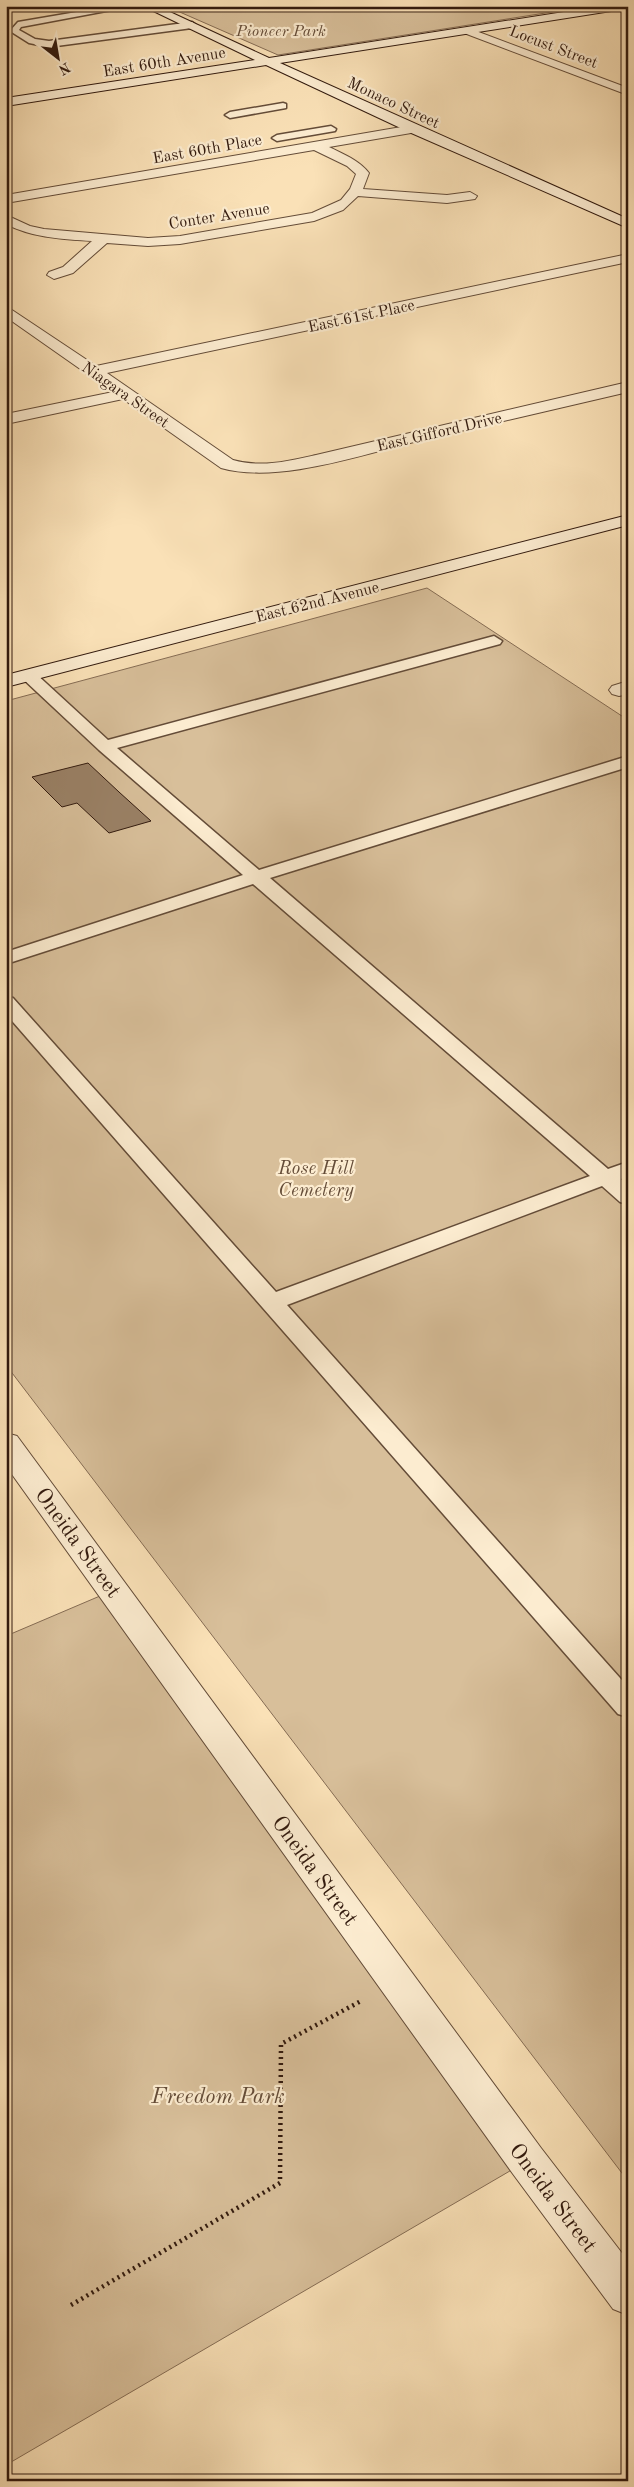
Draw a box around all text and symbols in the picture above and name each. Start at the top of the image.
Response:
park label: Pioneer Park [235,24,326,40]
street label: Locust Street [507,24,600,72]
north arrow [32,32,82,82]
street label: East 60th Avenue [102,45,227,81]
text: N [56,60,72,77]
street label: Monaco Street [345,75,442,132]
street label: East 60th Place [151,132,263,167]
street label: Conter Avenue [168,201,271,233]
street label: East 61st Place [306,298,416,336]
street label: Niagara Street [78,360,172,432]
street label: East Gifford Drive [375,411,504,455]
street label: East 62nd Avenue [254,580,381,626]
park label: Rose Hill Cemetery [277,1160,355,1201]
street label: Oneida Street [30,1484,125,1602]
street label: Oneida Street [267,1812,362,1930]
park label: Freedom Park [150,2086,285,2108]
street label: Oneida Street [504,2140,600,2257]

